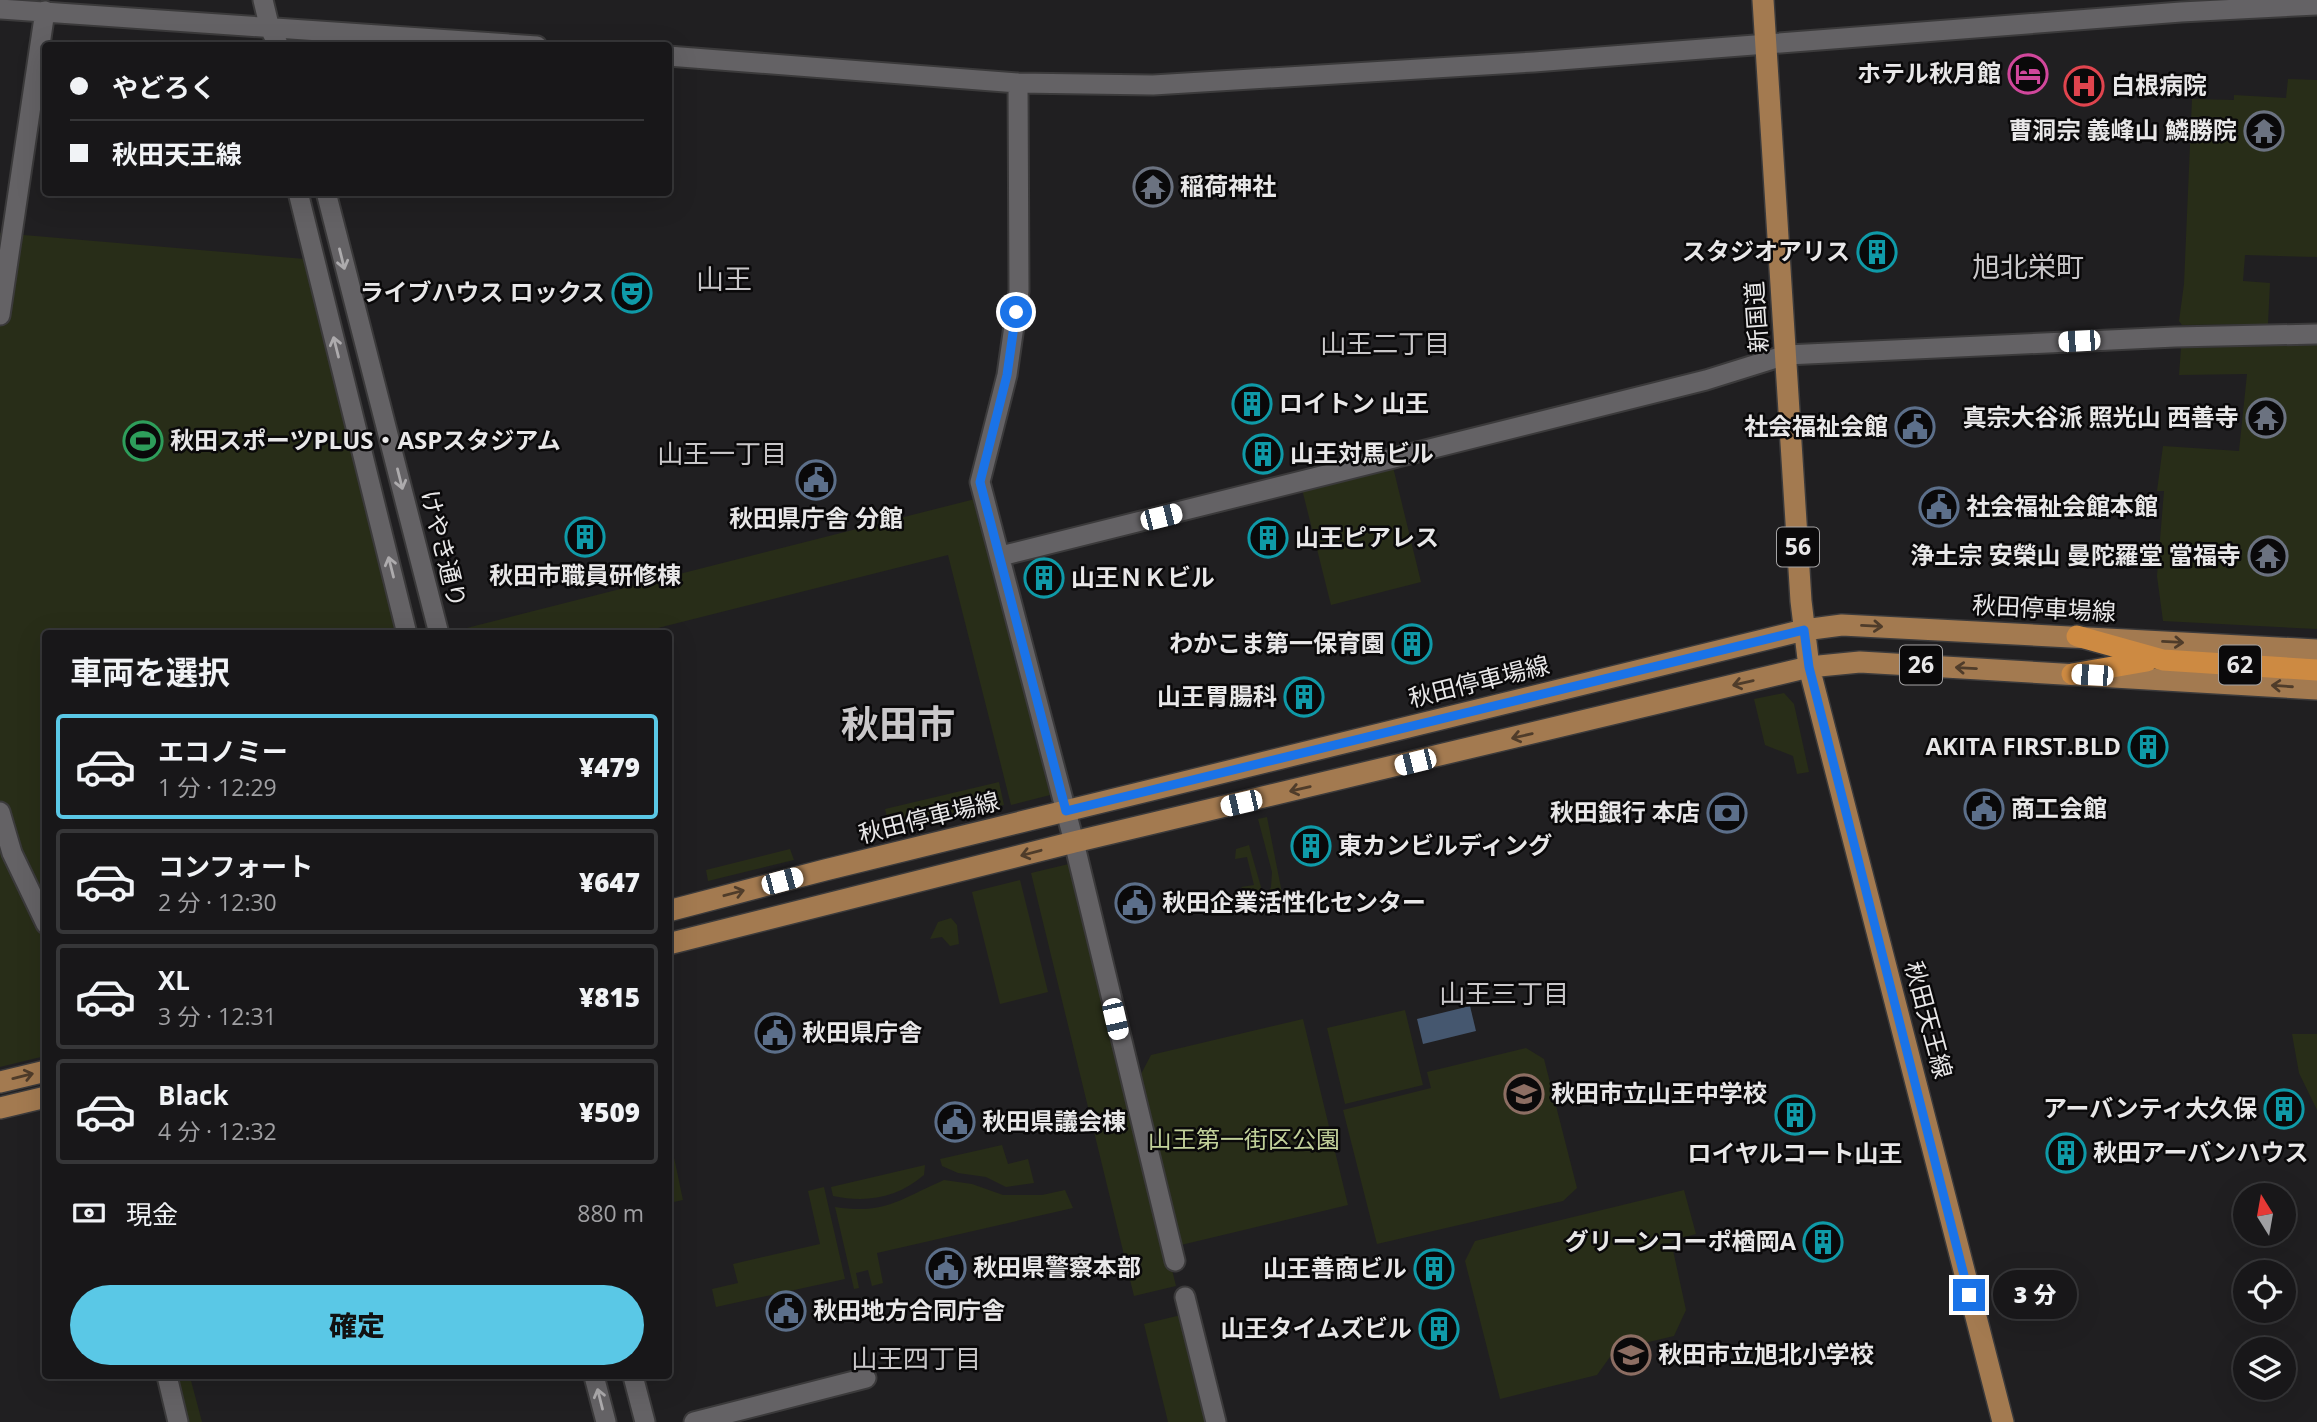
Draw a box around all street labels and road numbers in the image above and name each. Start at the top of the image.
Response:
street label: 新国道 [1737,280,1774,354]
street label: けやき通り [414,486,475,611]
road number: 56 [1777,527,1819,566]
street label: 秋田停車場線 [1971,587,2117,628]
road number: 26 [1900,646,1942,684]
road number: 62 [2219,646,2261,684]
street label: 秋田停車場線 [1405,647,1552,714]
street label: 秋田停車場線 [855,783,1002,850]
street label: 秋田天王線 [1898,957,1961,1082]

